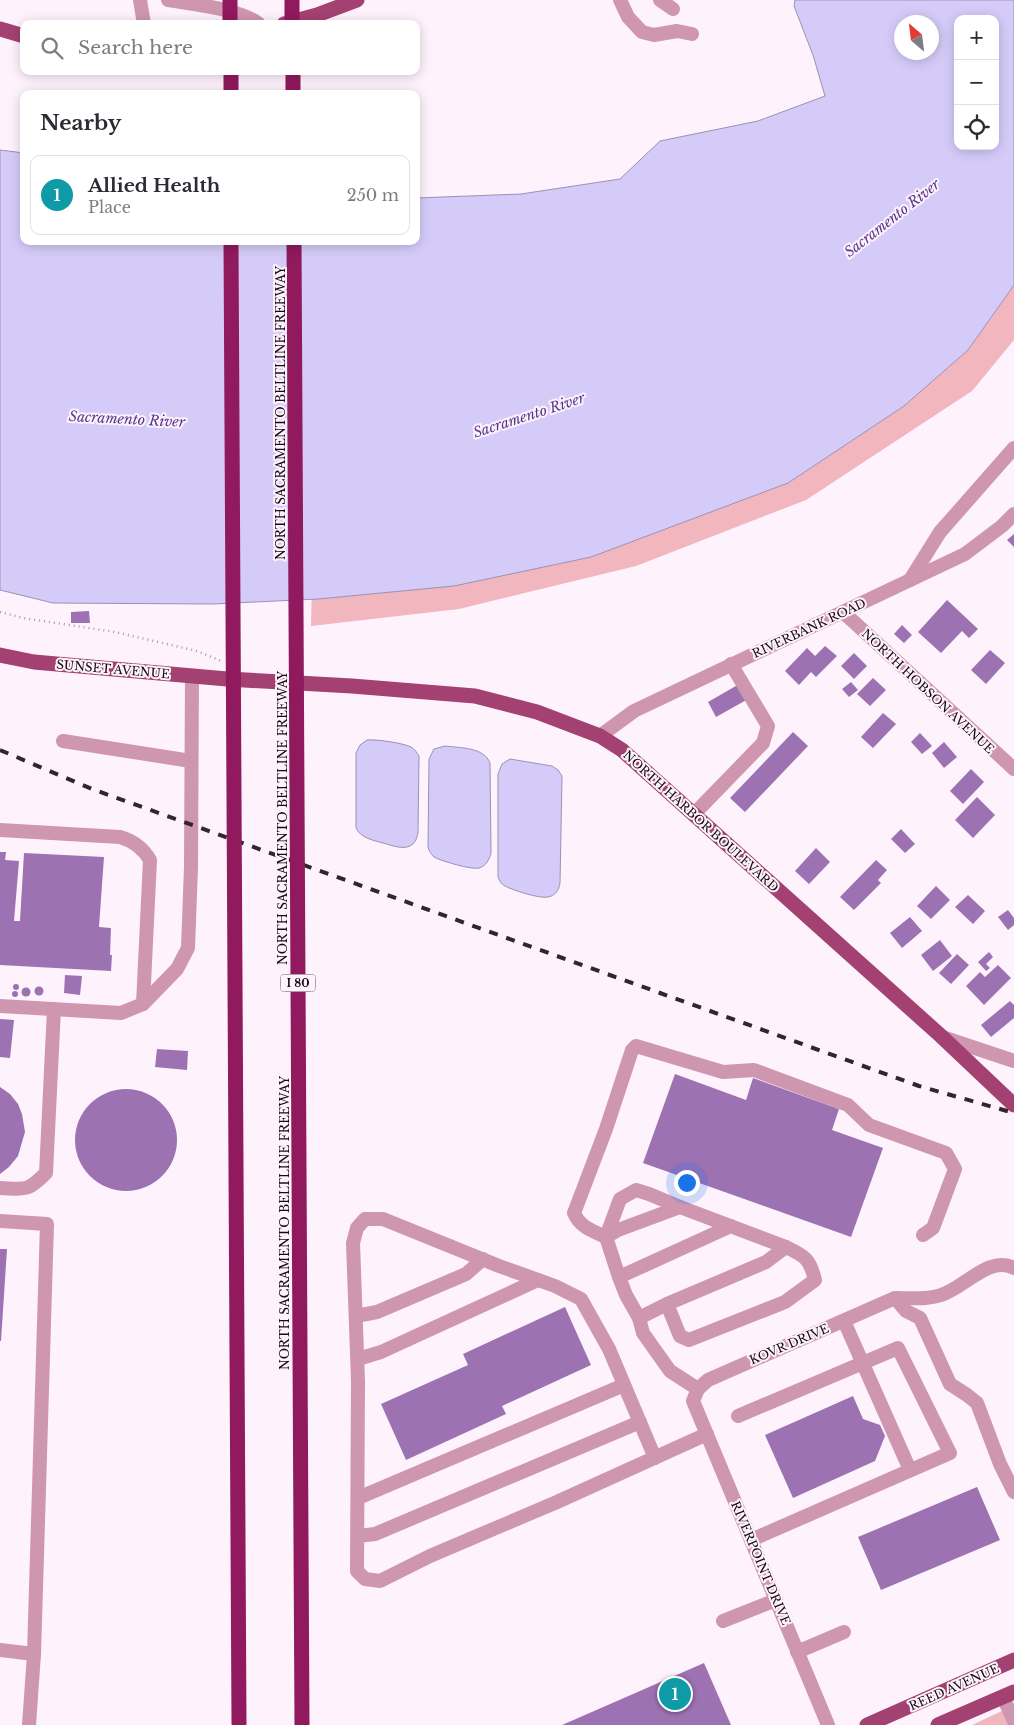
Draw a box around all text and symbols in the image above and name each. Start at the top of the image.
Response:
north arrow [894,15,939,60]
map controls [954,15,999,150]
button: + [954,15,999,60]
search box [20,20,420,75]
icon: search [38,34,66,62]
text: Search here [78,36,193,59]
button: − [954,60,999,105]
button: locate [954,105,999,150]
text: Nearby [40,110,121,136]
text: Allied Health [88,174,220,197]
water label: Sacramento River [841,175,944,261]
text: 1 [54,185,60,205]
text: 250 m [347,185,399,205]
text: Place [88,197,131,217]
street label: NORTH SACRAMENTO BELTLINE FREEWAY [273,266,288,560]
water label: Sacramento River [471,388,588,442]
water label: Sacramento River [68,407,186,431]
street label: RIVERBANK ROAD [750,595,868,661]
street label: NORTH HOBSON AVENUE [859,626,998,757]
street label: SUNSET AVENUE [56,657,171,681]
street label: NORTH SACRAMENTO BELTLINE FREEWAY [275,671,290,965]
street label: NORTH HARBOR BOULEVARD [620,747,782,895]
road number: I 80 [280,974,316,991]
street label: NORTH SACRAMENTO BELTLINE FREEWAY [277,1076,292,1370]
your location [674,1170,700,1196]
street label: KOVR DRIVE [747,1320,831,1367]
street label: RIVERPOINT DRIVE [728,1499,794,1627]
street label: REED AVENUE [907,1660,1002,1714]
pin: 1 [659,1675,691,1713]

